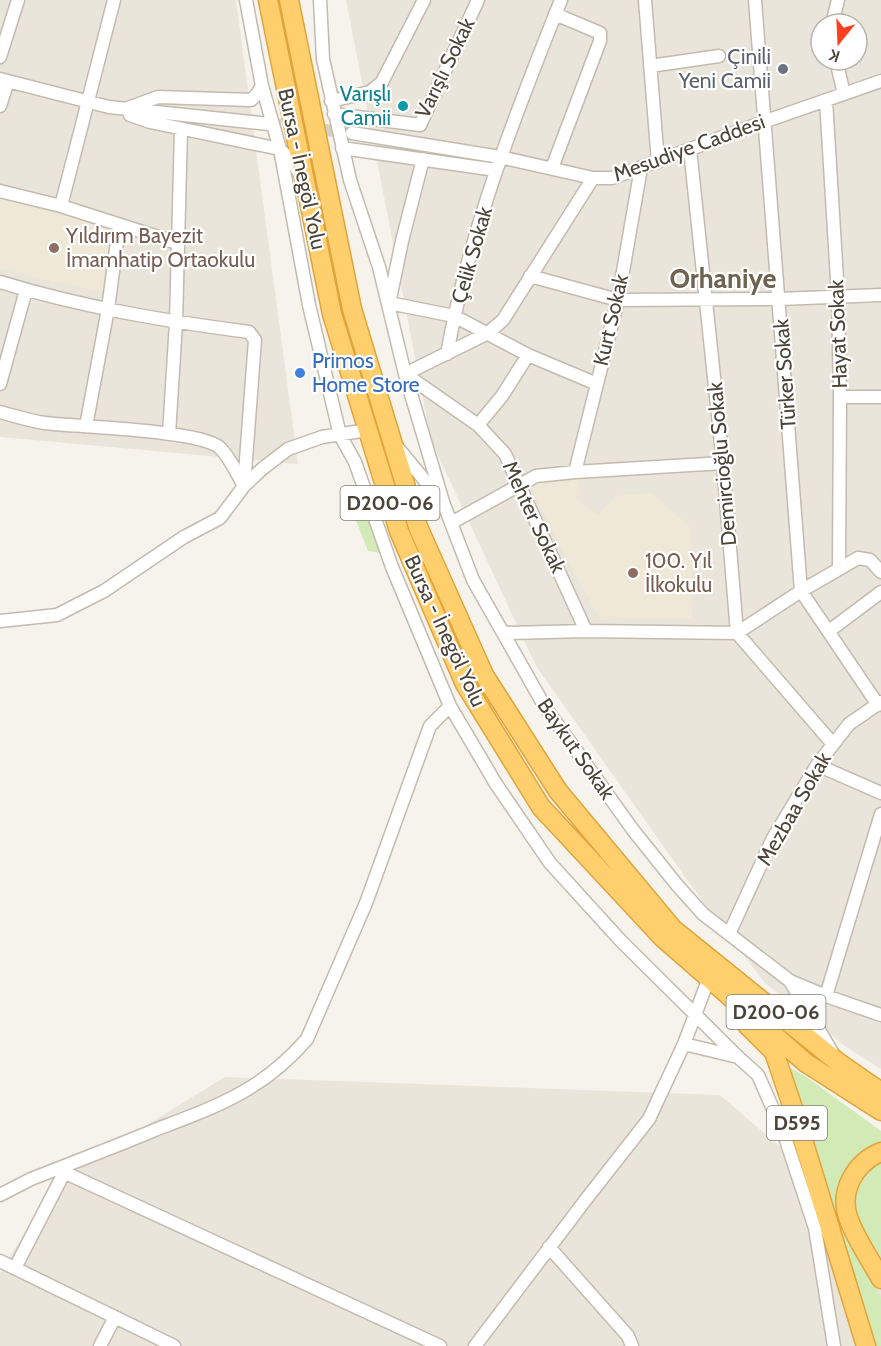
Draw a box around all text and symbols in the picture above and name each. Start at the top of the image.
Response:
north arrow [809,12,869,72]
street label: Varışlı Sokak [410,13,480,122]
place label: Çinili Yeni Camii [678,44,771,93]
text: K [827,45,842,66]
marker: Çinili Yeni Camii [776,62,790,76]
place label: Varışlı Camii [340,81,391,130]
street label: Bursa - İnegöl Yolu [273,86,332,252]
marker: Varışlı Camii [396,99,410,113]
street label: Mesudiye Caddesi [610,109,768,187]
street label: Çelik Sokak [446,203,497,306]
place label: Yıldırım Bayezit İmamhatip Ortaokulu [65,223,255,272]
marker: Yıldırım Bayezit İmamhatip Ortaokulu [47,241,61,255]
district label: Orhaniye [669,262,777,295]
street label: Kurt Sokak [588,271,633,368]
street label: Hayat Sokak [823,279,852,389]
street label: Türker Sokak [768,317,801,430]
place label: Primos Home Store [312,348,420,397]
marker: Primos Home Store [293,366,307,380]
street label: Demircioğlu Sokak [702,380,741,547]
street label: Mehter Sokak [498,457,571,577]
road number: D200-06 [340,486,440,520]
place label: 100. Yıl İlkokulu [645,548,712,597]
street label: Bursa - İnegöl Yolu [399,551,492,711]
marker: 100. Yıl İlkokulu [626,566,640,580]
street label: Baykut Sokak [532,693,621,805]
street label: Mezbaa Sokak [751,747,836,870]
road number: D200-06 [726,995,826,1029]
road number: D595 [767,1106,827,1140]

